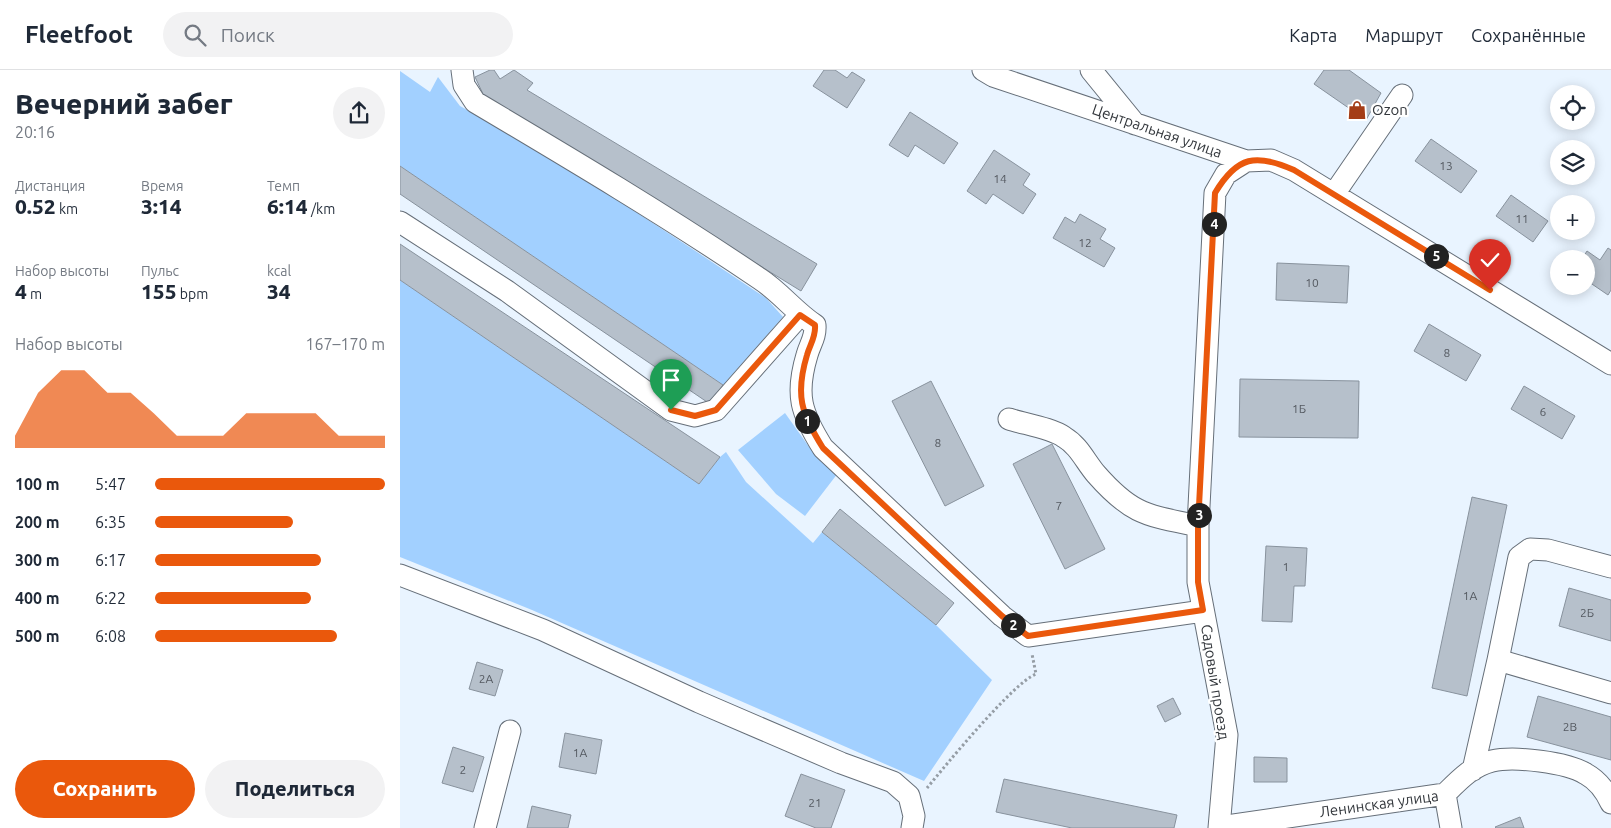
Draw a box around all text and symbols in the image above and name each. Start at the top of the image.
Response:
search box [163,12,513,57]
text: Fleetfoot [25,21,133,48]
icon: search [181,21,209,49]
text: Поиск [221,24,275,46]
text: Карта [1289,25,1337,45]
text: Маршрут [1365,25,1443,45]
text: Сохранённые [1471,25,1586,45]
map controls [1550,85,1595,295]
button: locate [1550,85,1595,130]
button: share [333,87,385,139]
text: Вечерний забег [15,88,233,119]
shop icon: Ozon [1346,99,1368,121]
street label: Центральная улица [1090,100,1224,161]
place label: Ozon [1372,101,1408,118]
text: 20:16 [15,123,55,141]
button: layers [1550,140,1595,185]
house number: 13 [1439,159,1453,172]
house number: 14 [993,172,1007,185]
text: Дистанция [15,178,85,194]
text: Время [141,178,184,194]
text: Темп [267,178,300,194]
text: 0.52 [15,194,56,218]
text: 3:14 [141,194,182,218]
text: 6:14 [267,194,308,218]
button: + [1550,195,1595,240]
text: km [56,201,78,217]
text: /km [308,201,335,217]
pin: 4 [1202,212,1226,236]
house number: 11 [1515,212,1529,225]
text: 4 [1211,216,1218,232]
house number: 12 [1078,236,1092,249]
pin [1469,239,1511,290]
pin: 5 [1424,244,1448,268]
icon: check [1476,246,1504,274]
text: 5 [1433,248,1440,264]
button: − [1550,250,1595,295]
text: Набор высоты [15,263,109,279]
text: Пульс [141,263,179,279]
text: kcal [267,263,291,279]
house number: 10 [1305,276,1319,289]
text: 4 [15,279,27,303]
text: 155 [141,279,177,303]
text: 34 [267,279,291,303]
text: m [27,286,42,302]
text: bpm [177,286,208,302]
text: Набор высоты [15,335,123,353]
text: 167–170 m [305,335,385,353]
house number: 8 [1444,346,1451,359]
pin [650,359,692,410]
icon: arrive [657,366,685,394]
house number: 1Б [1292,402,1306,415]
house number: 6 [1540,405,1547,418]
pin: 1 [794,408,820,434]
text: 1 [804,413,811,429]
house number: 8 [935,436,942,449]
text: 100 m [15,475,60,493]
text: 5:47 [95,475,126,493]
house number: 7 [1056,499,1062,512]
pin: 3 [1186,502,1212,528]
text: 3 [1196,507,1203,523]
text: 200 m [15,513,60,531]
text: 6:35 [95,513,126,531]
text: 300 m [15,551,60,569]
text: 6:17 [95,551,126,569]
house number: 1 [1283,560,1289,573]
text: 400 m [15,589,60,607]
text: 6:22 [95,589,126,607]
house number: 1А [1463,589,1477,602]
house number: 2Б [1580,606,1594,619]
pin: 2 [1000,612,1026,638]
text: 2 [1010,617,1017,633]
street label: Садовый проезд [1198,623,1233,741]
text: 500 m [15,627,60,645]
text: 6:08 [95,627,126,645]
house number: 2А [479,672,493,685]
house number: 2В [1563,720,1577,733]
house number: 1А [573,746,587,759]
button: Сохранить [15,760,195,818]
button: Поделиться [205,760,385,818]
house number: 2 [460,763,466,776]
street label: Ленинская улица [1318,787,1440,820]
house number: 21 [808,796,822,809]

